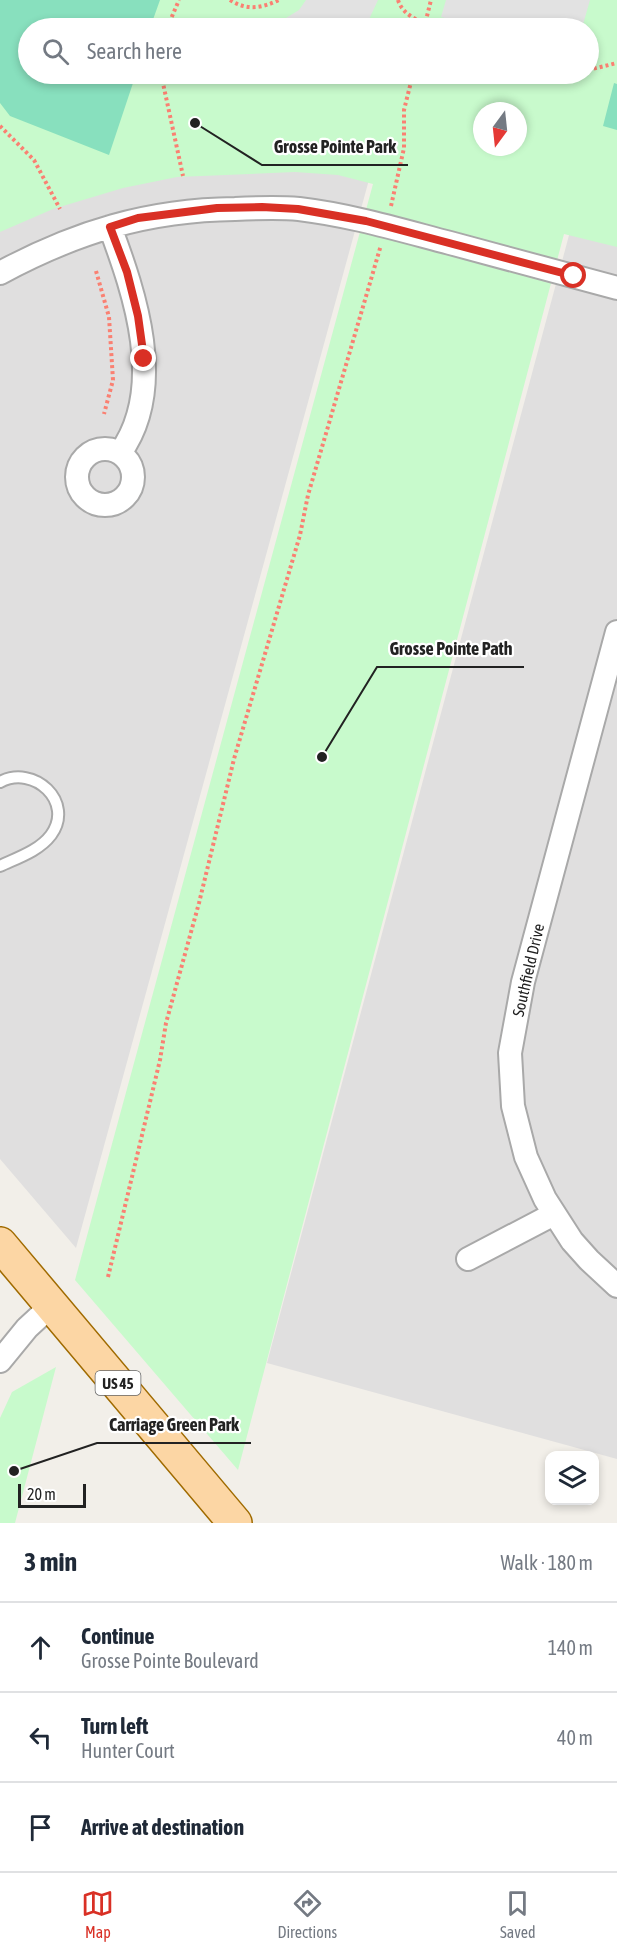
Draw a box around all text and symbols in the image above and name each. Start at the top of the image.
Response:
search box [18,18,599,84]
icon: search [39,35,72,68]
text: Search here [87,38,182,64]
north arrow [473,102,527,156]
callout: Grosse Pointe Park [262,129,408,165]
text: Grosse Pointe Park [274,136,397,157]
route start [560,262,586,288]
route end [130,345,156,371]
callout: Grosse Pointe Path [377,631,524,667]
text: Grosse Pointe Path [389,638,513,659]
street label: Southfield Drive [509,922,547,1018]
road number: US 45 [96,1371,140,1395]
callout: Carriage Green Park [97,1407,251,1443]
text: Carriage Green Park [109,1414,240,1435]
map controls [545,1451,599,1505]
button: layers [545,1451,599,1505]
scale bar [18,1481,86,1508]
text: 20 m [27,1485,56,1503]
text: 3 min [24,1547,77,1577]
text: Walk · 180 m [501,1551,593,1574]
text: Continue [81,1623,155,1649]
icon: ahead [24,1631,57,1664]
text: 140 m [548,1636,593,1659]
text: Grosse Pointe Boulevard [81,1649,259,1672]
text: Turn left [81,1713,148,1739]
icon: left [24,1721,57,1754]
text: 40 m [557,1726,593,1749]
text: Hunter Court [81,1739,175,1762]
icon: arrive [24,1811,57,1844]
text: Arrive at destination [81,1814,244,1840]
tab: Map [81,1887,114,1941]
tab: Directions [277,1887,337,1941]
tab: Saved [500,1887,535,1941]

